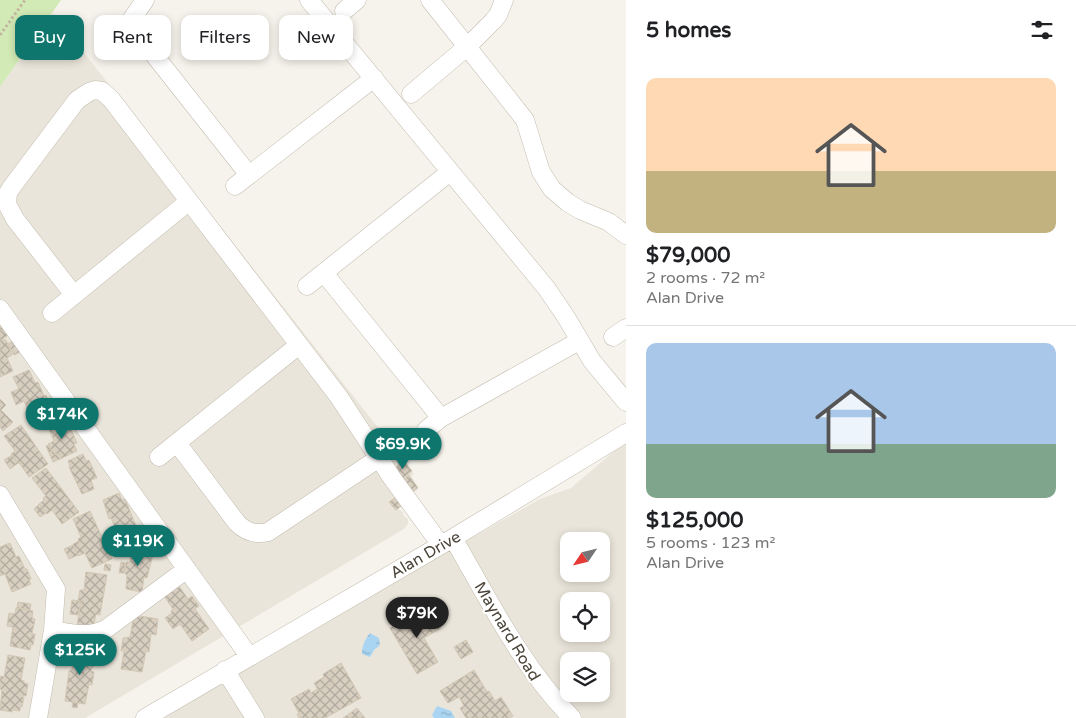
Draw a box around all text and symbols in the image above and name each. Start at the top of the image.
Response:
chip: Buy [15,15,84,60]
chip: Rent [94,15,171,60]
chip: Filters [181,15,269,60]
chip: New [279,15,353,60]
icon: filters [1028,16,1056,44]
text: 5 homes [646,18,731,43]
icon: home [806,110,896,200]
text: $79,000 [646,243,730,268]
text: 2 rooms · 72 m² [646,268,765,288]
text: Alan Drive [646,288,724,308]
icon: home [806,376,896,466]
pin: $174K [27,398,97,440]
text: $174K [37,404,87,424]
pin: $69.9K [362,428,444,470]
text: $69.9K [376,434,430,454]
text: $125,000 [646,508,743,533]
pin: $119K [103,524,173,567]
street label: Alan Drive [387,527,464,583]
text: $119K [113,531,163,551]
north arrow [560,532,610,582]
map controls [560,532,610,702]
text: 5 rooms · 123 m² [646,533,775,553]
text: Alan Drive [646,553,724,573]
street label: Maynard Road [470,578,545,685]
button: locate [560,592,610,642]
pin: $79K [387,596,447,639]
text: $79K [397,603,437,623]
pin: $125K [45,634,115,676]
text: $125K [55,640,105,660]
button: layers [560,652,610,702]

